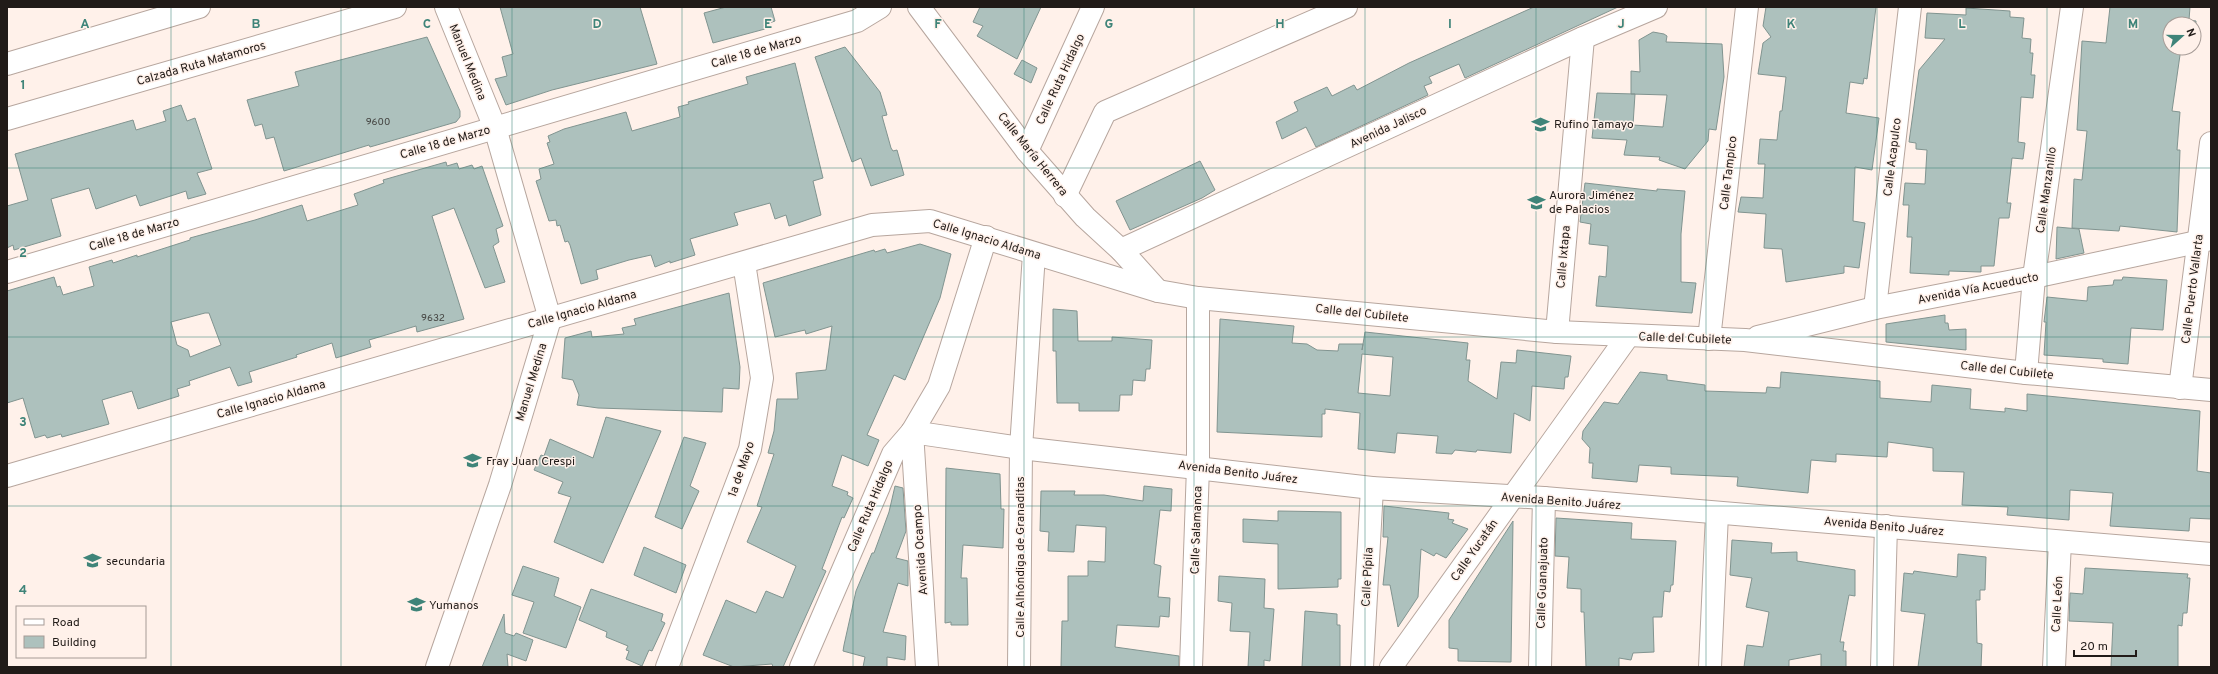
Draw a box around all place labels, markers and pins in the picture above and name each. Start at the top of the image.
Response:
school or university icon: Rufino Tamayo [1531,114,1551,134]
place label: Rufino Tamayo [1554,117,1634,133]
place label: Aurora Jiménez de Palacios [1549,188,1634,218]
school or university icon: Aurora Jiménez de Palacios [1526,192,1546,212]
school or university icon: Fray Juan Crespi [463,451,483,471]
place label: Fray Juan Crespi [486,454,575,470]
school or university icon: secundaria [83,551,103,571]
place label: secundaria [106,554,165,570]
school or university icon: Yumanos [406,595,426,615]
place label: Yumanos [429,598,479,614]

